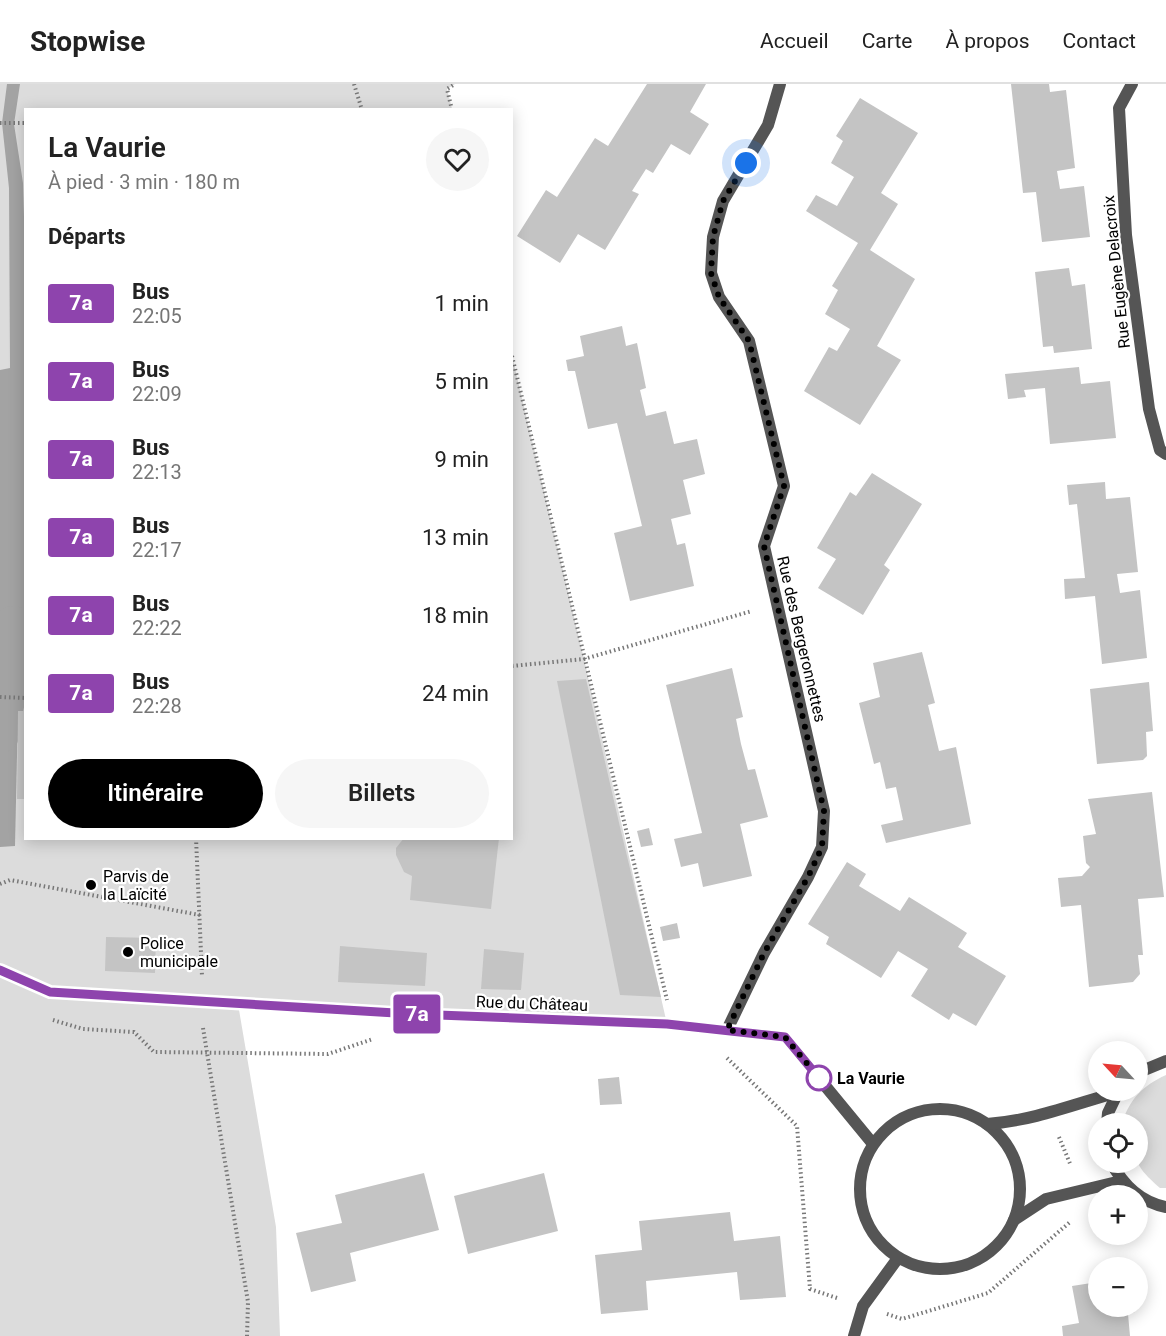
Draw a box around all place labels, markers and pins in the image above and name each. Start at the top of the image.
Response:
place label: Parvis de la Laïcité [103,867,169,904]
marker: Parvis de la Laïcité [84,878,98,892]
place label: Police municipale [140,934,218,971]
marker: Police municipale [121,945,135,959]
marker: La Vaurie [806,1065,832,1091]
place label: La Vaurie [837,1069,905,1088]

